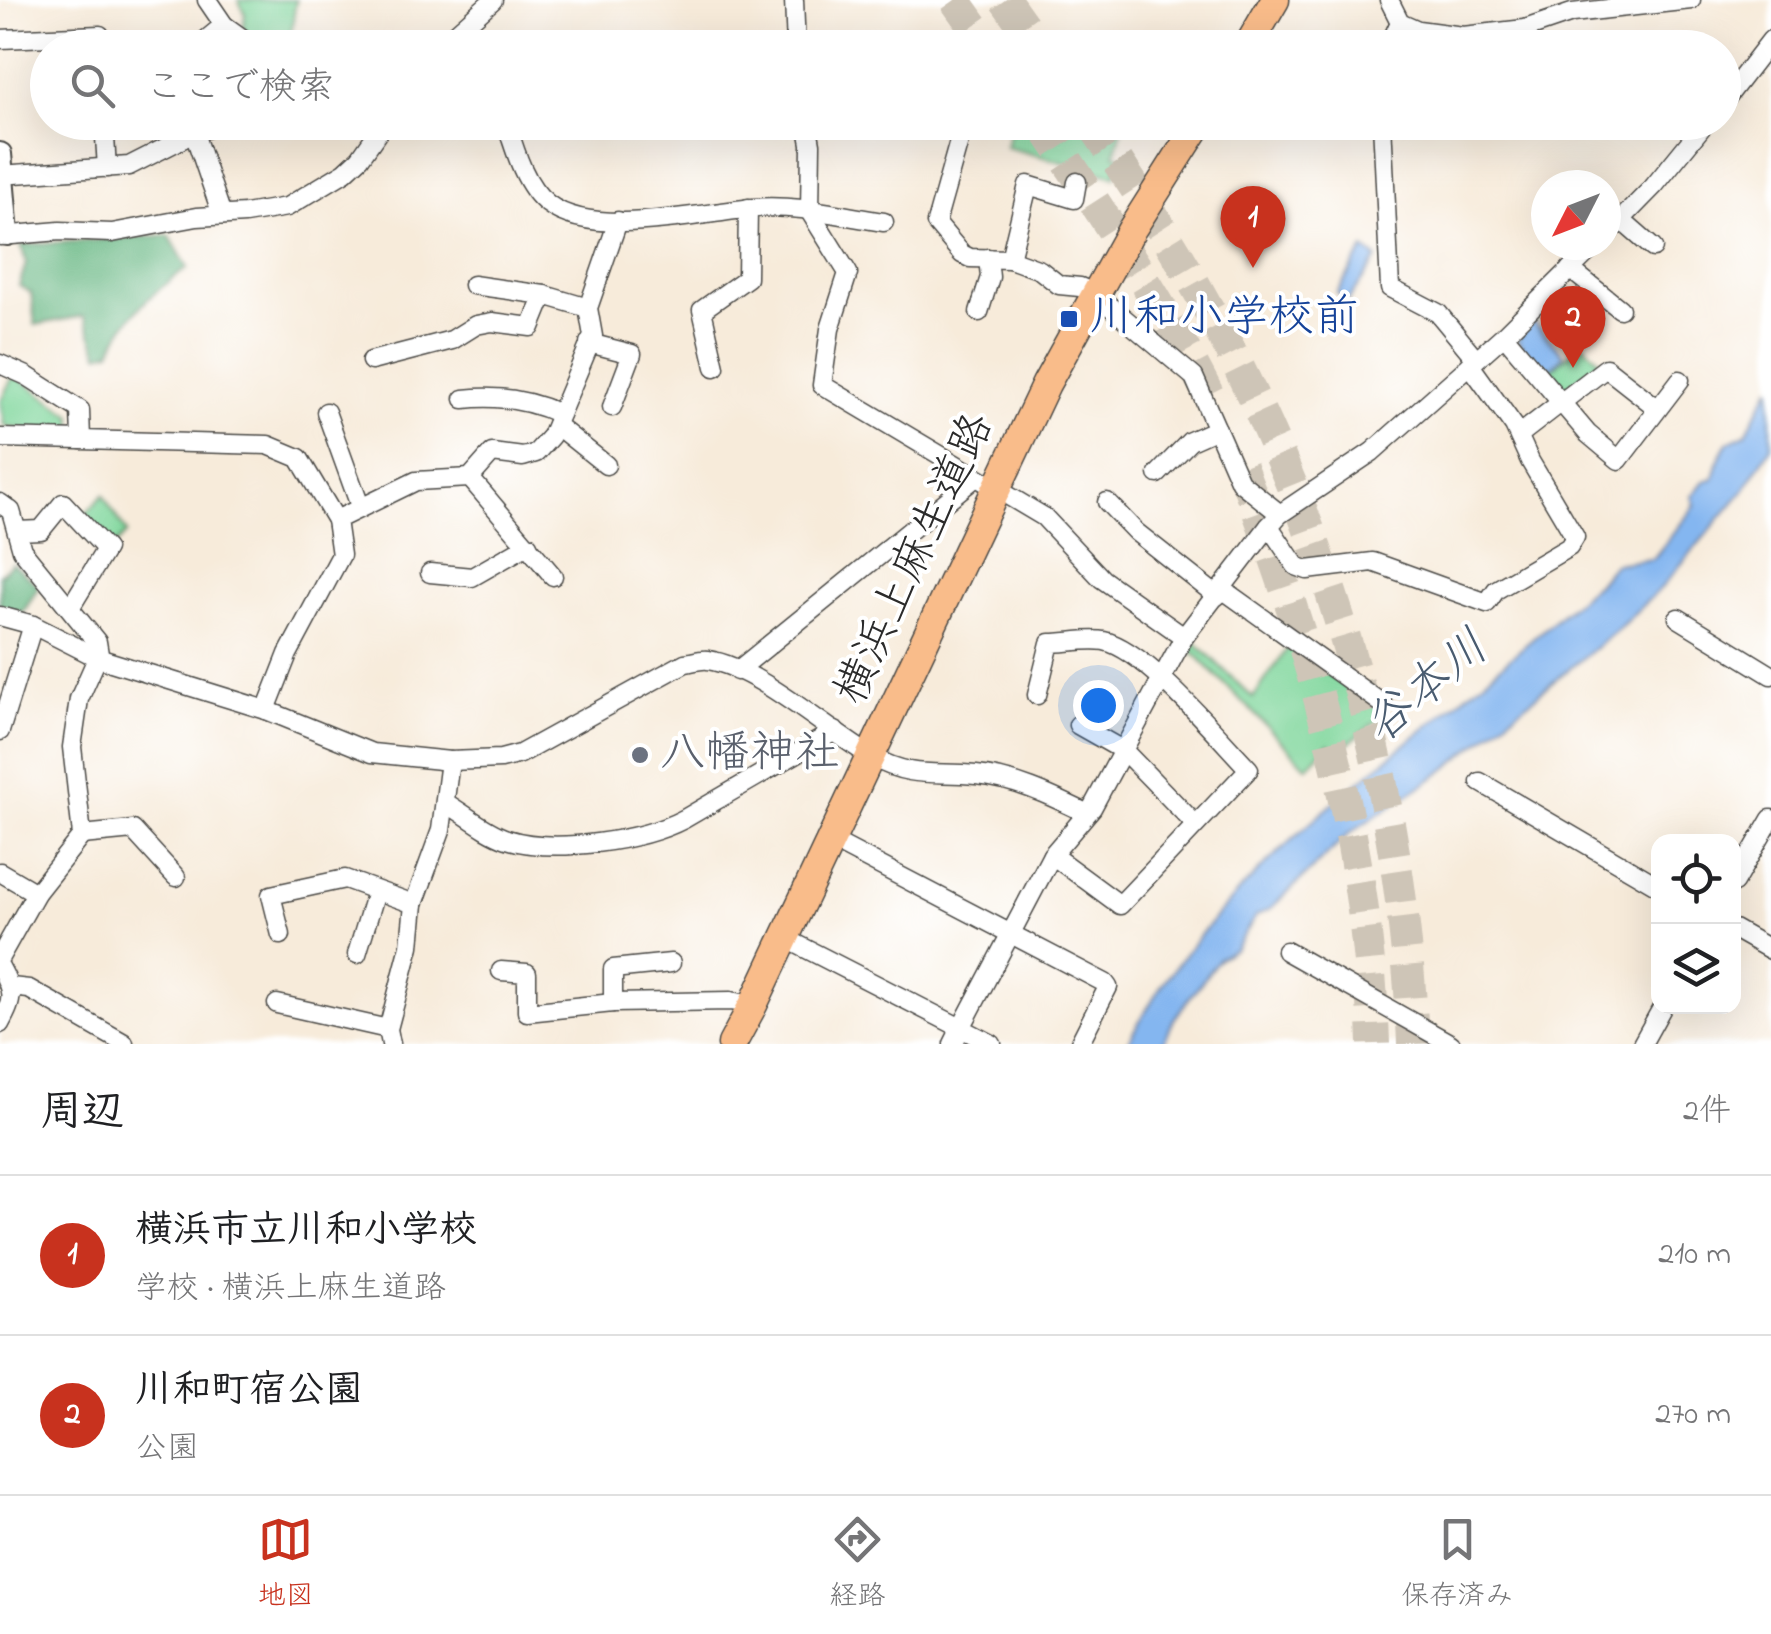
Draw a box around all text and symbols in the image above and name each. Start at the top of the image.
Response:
search box [30,30,1741,140]
icon: search [65,58,120,113]
text: ここで検索 [145,61,335,117]
north arrow [1531,170,1621,260]
pin: 1 [1220,186,1286,268]
place label: 川和小学校前 [1089,286,1359,352]
pin: 2 [1540,286,1606,368]
marker: 川和小学校前 [1058,308,1080,330]
street label: 横浜上麻生道路 [820,402,1012,716]
water label: 谷本川 [1350,615,1506,761]
your location [1073,680,1124,731]
place label: 八幡神社 [660,722,840,788]
marker: 八幡神社 [629,744,651,766]
map controls [1651,834,1741,1014]
button: locate [1651,834,1741,924]
button: layers [1651,924,1741,1014]
text: 周辺 [40,1083,124,1144]
text: 2件 [1683,1089,1731,1136]
text: 横浜市立川和小学校 [135,1204,477,1260]
text: 1 [67,1232,78,1279]
text: 210 m [1658,1232,1731,1279]
text: 学校 · 横浜上麻生道路 [135,1266,446,1313]
text: 川和町宿公園 [135,1364,363,1420]
text: 2 [65,1392,80,1439]
text: 270 m [1655,1392,1731,1439]
text: 公園 [135,1426,199,1473]
tab: 地図 [258,1512,314,1618]
tab: 経路 [829,1512,885,1618]
tab: 保存済み [1401,1512,1513,1618]

